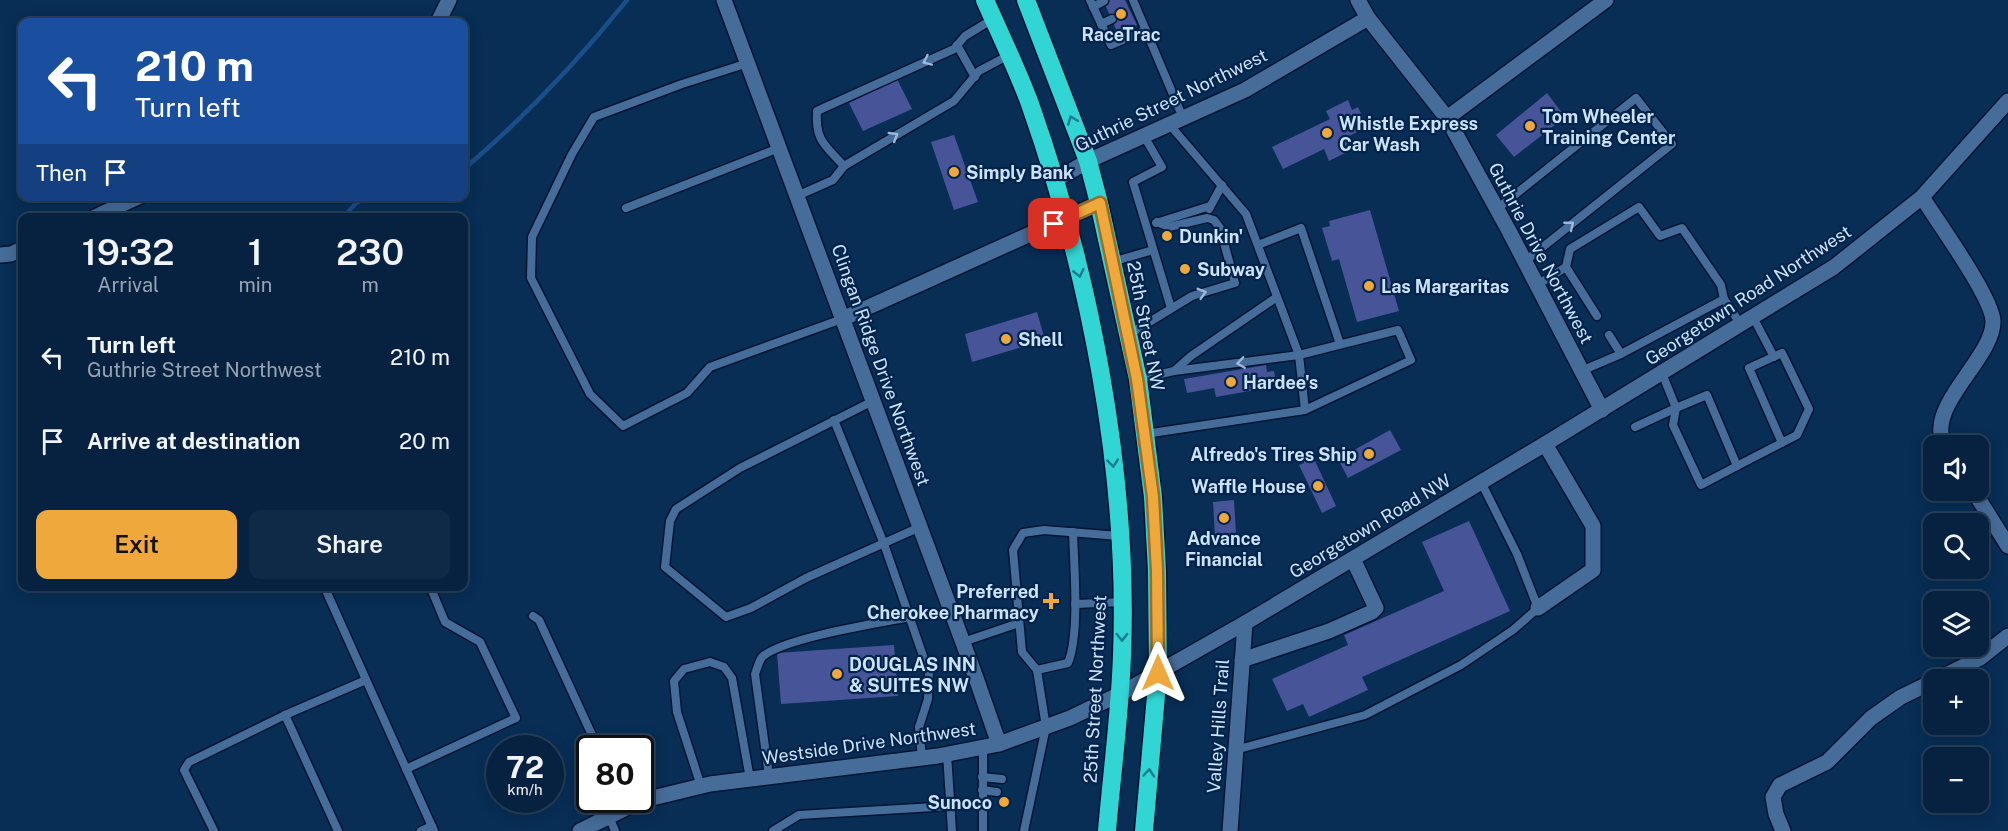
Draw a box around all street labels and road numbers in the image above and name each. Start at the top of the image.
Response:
street label: Guthrie Street Northwest [1071,44,1271,156]
street label: Guthrie Drive Northwest [1484,159,1598,347]
street label: Georgetown Road Northwest [1641,221,1855,369]
street label: Clingan Ridge Drive Northwest [827,241,935,489]
street label: 25th Street NW [1123,259,1169,393]
street label: Georgetown Road NW [1286,470,1454,582]
street label: 25th Street Northwest [1080,594,1110,784]
street label: Valley Hills Trail [1203,658,1233,794]
street label: Westside Drive Northwest [761,718,977,768]

